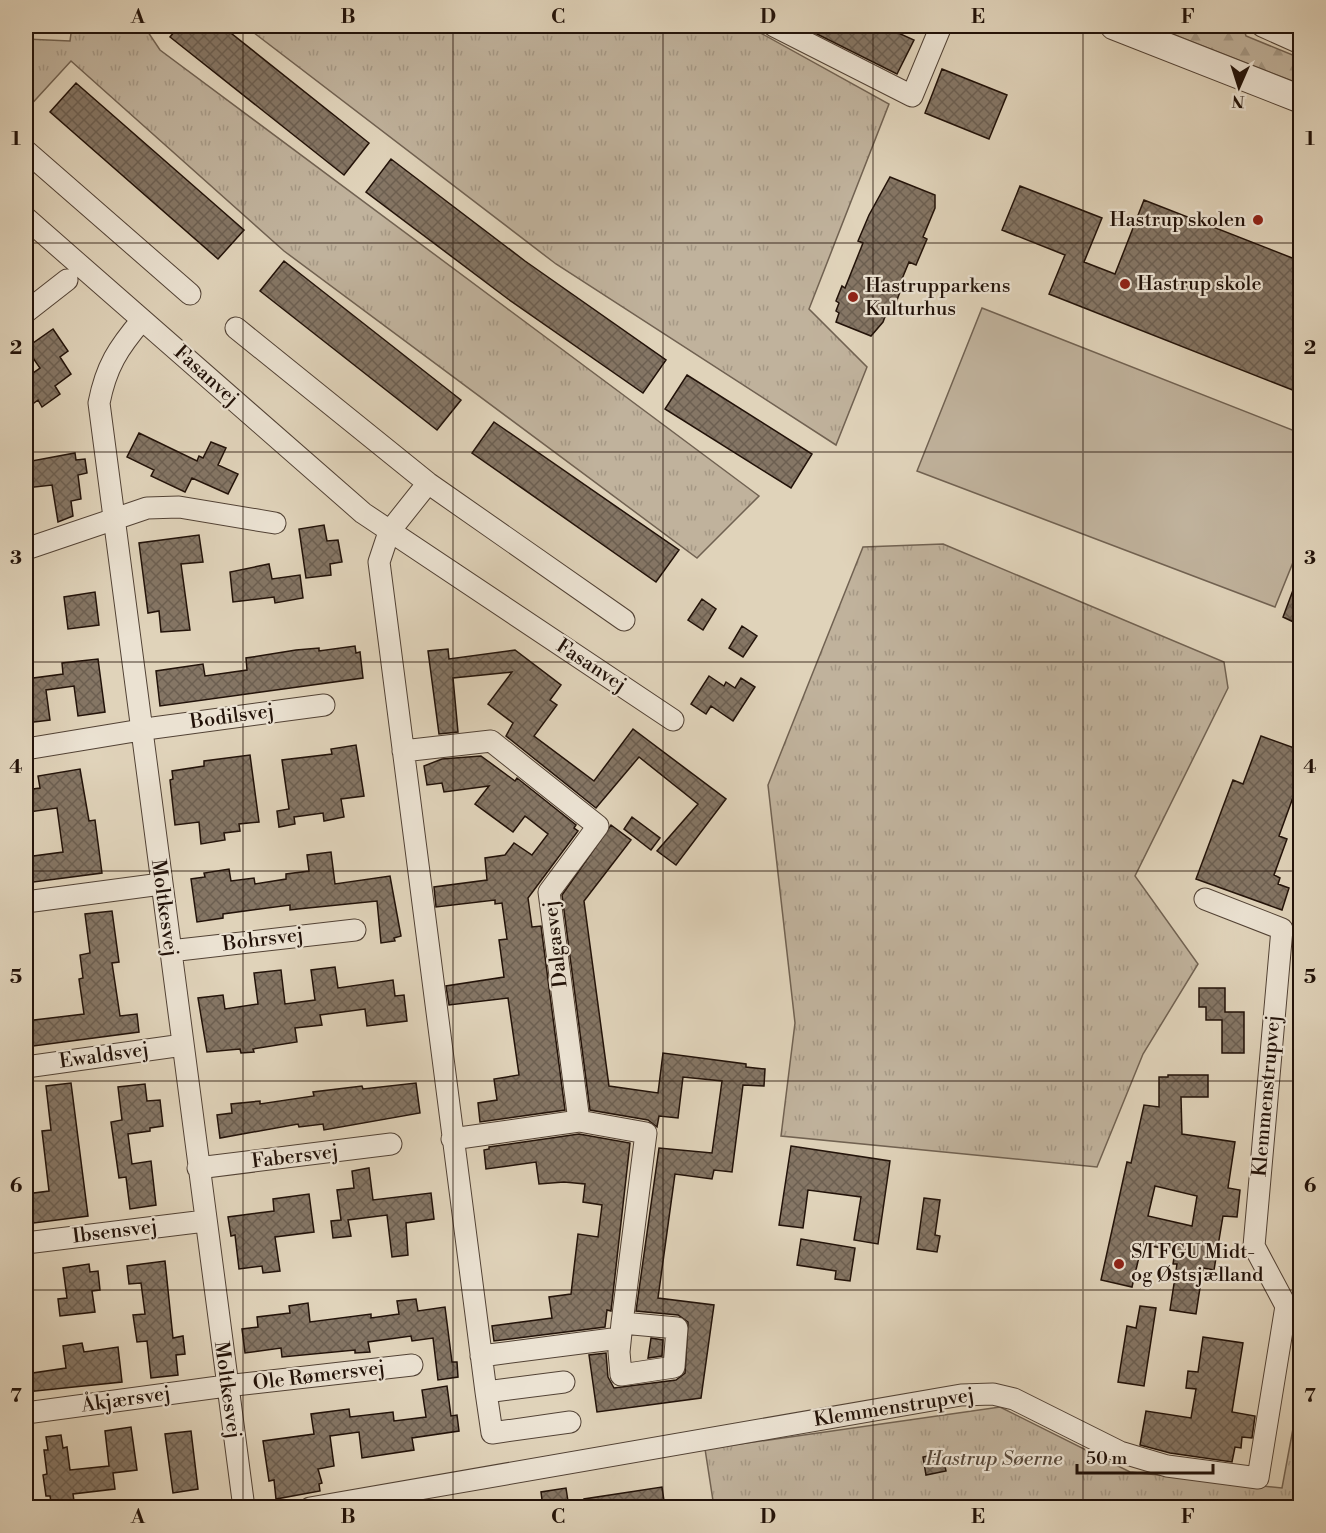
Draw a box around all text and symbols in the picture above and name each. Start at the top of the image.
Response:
text: A [130,5,146,30]
text: B [340,5,356,30]
text: C [551,5,565,30]
text: D [760,5,776,30]
text: E [971,5,985,30]
text: F [1181,5,1195,30]
north arrow [1209,57,1269,117]
text: N [1231,91,1245,111]
text: 1 [11,127,21,152]
text: 1 [1305,127,1315,152]
place label: Hastrup skolen [1109,208,1246,233]
marker: Hastrup skolen [1251,213,1265,227]
place label: Hastrup skole [1137,272,1262,297]
place label: Hastrupparkens Kulturhus [865,274,1010,322]
marker: Hastrup skole [1118,277,1132,291]
marker: Hastrupparkens Kulturhus [846,290,860,304]
text: 2 [10,336,22,361]
text: 2 [1304,336,1316,361]
street label: Fasanvej [168,340,244,412]
text: 3 [10,546,22,571]
text: 3 [1304,546,1316,571]
street label: Fasanvej [551,634,631,698]
street label: Bodilsvej [187,699,276,735]
text: 4 [9,755,23,780]
text: 4 [1303,755,1317,780]
street label: Moltkesvej [145,858,183,958]
street label: Dalgasvej [538,899,574,989]
street label: Bohrsvej [220,923,305,957]
text: 5 [10,965,22,990]
text: 5 [1304,965,1316,990]
street label: Klemmenstrupvej [1247,1014,1287,1178]
street label: Ewaldsvej [57,1037,151,1075]
street label: Fabersvej [250,1139,340,1175]
text: 6 [10,1174,23,1199]
text: 6 [1304,1174,1317,1199]
street label: Ibsensvej [71,1214,159,1250]
place label: S/I FGU Midt- og Østsjælland [1131,1240,1264,1288]
marker: S/I FGU Midt- og Østsjælland [1112,1257,1126,1271]
street label: Moltkesvej [208,1340,246,1440]
street label: Ole Rømersvej [252,1356,386,1396]
street label: Åkjærsvej [79,1380,172,1419]
street label: Klemmenstrupvej [812,1383,976,1433]
text: 7 [10,1384,22,1409]
text: 7 [1304,1384,1316,1409]
scale bar [1077,1437,1214,1475]
park label: Hastrup Søerne [924,1447,1063,1472]
text: 50 m [1086,1447,1128,1470]
text: A [130,1505,146,1530]
text: B [340,1505,356,1530]
text: C [551,1505,565,1530]
text: D [760,1505,776,1530]
text: E [971,1505,985,1530]
text: F [1181,1505,1195,1530]

